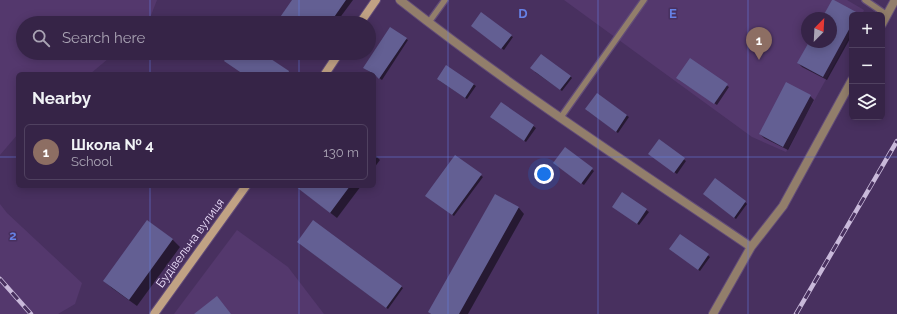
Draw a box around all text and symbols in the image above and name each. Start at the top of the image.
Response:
text: D [518,6,528,21]
text: E [669,6,677,21]
north arrow [801,12,837,48]
map controls [849,12,885,120]
button: + [849,12,885,48]
search box [16,16,376,60]
icon: search [30,27,52,49]
pin: 1 [746,27,772,60]
text: Search here [62,29,145,47]
button: − [849,48,885,84]
button: layers [849,84,885,120]
text: Nearby [32,88,91,108]
text: Школа № 4 [71,136,154,154]
text: 1 [43,145,49,160]
text: 130 m [323,145,359,160]
text: School [71,154,113,169]
your location [534,164,554,184]
street label: Будівельна вулиця [153,196,227,290]
text: 2 [9,228,17,243]

